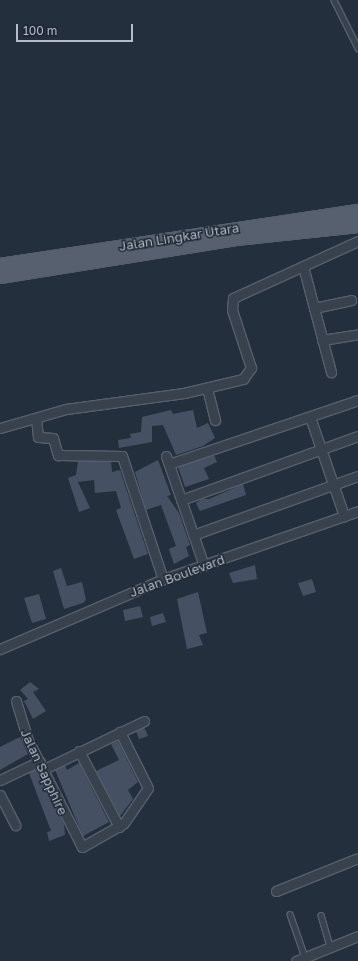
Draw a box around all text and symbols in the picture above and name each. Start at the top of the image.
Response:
scale bar [18,16,135,42]
text: 100 m [23,23,57,38]
street label: Jalan Lingkar Utara [118,220,240,254]
street label: Jalan Boulevard [127,552,227,600]
street label: Jalan Sapphire [17,727,71,817]

